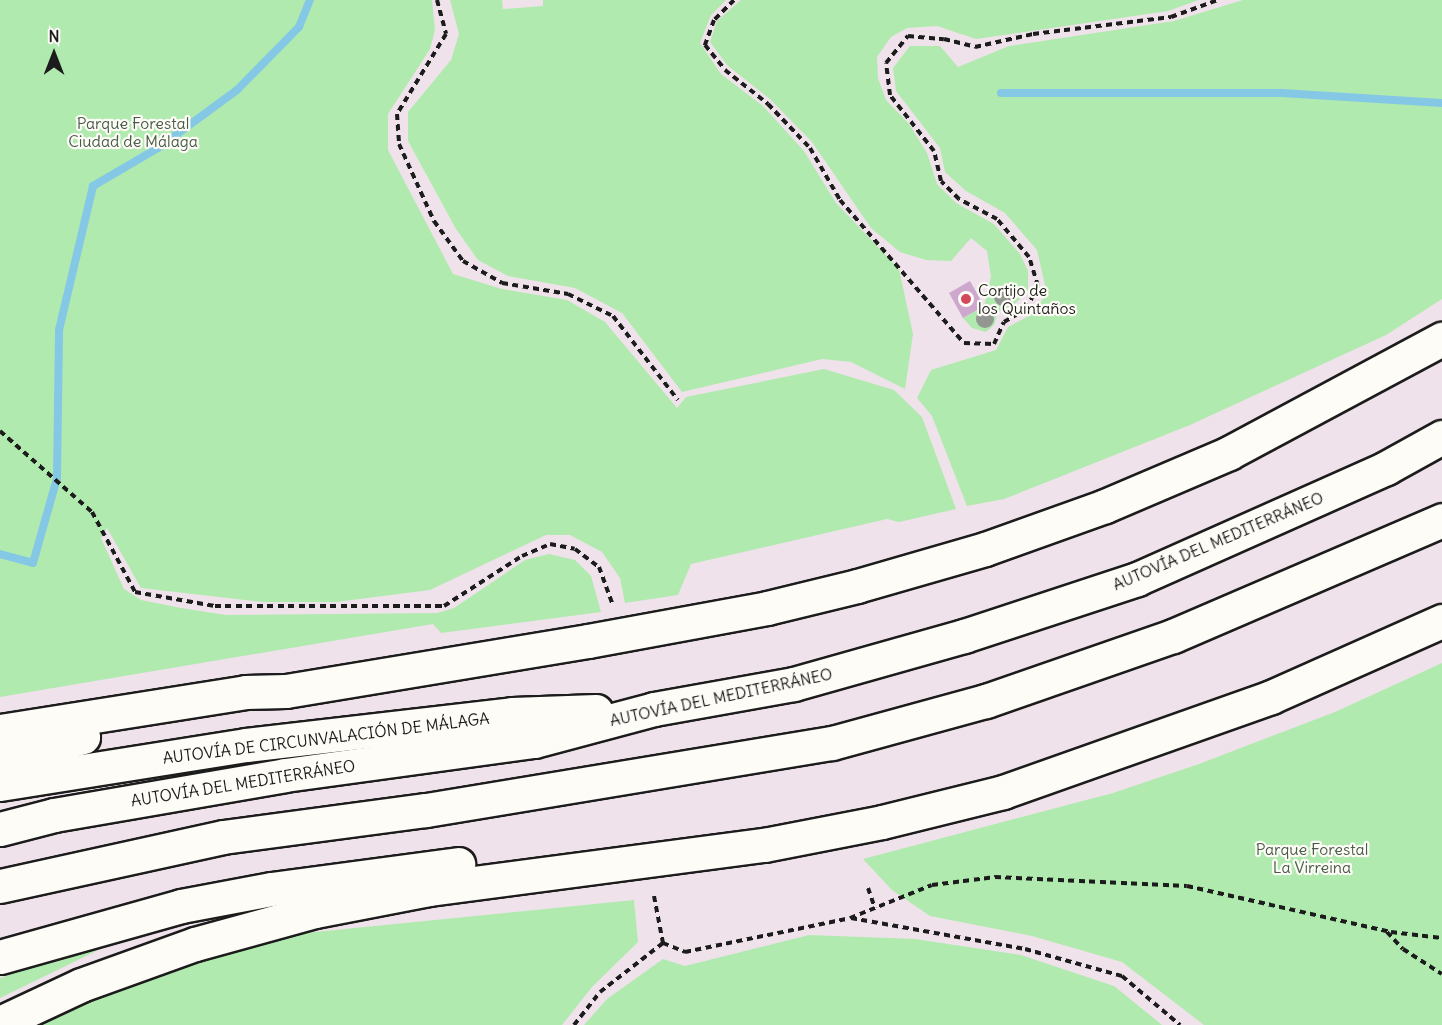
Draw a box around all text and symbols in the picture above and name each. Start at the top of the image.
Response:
north arrow [24,24,84,84]
text: N [48,26,60,46]
park label: Parque Forestal Ciudad de Málaga [68,113,198,151]
place label: Cortijo de los Quintaños [978,280,1076,318]
marker: Cortijo de los Quintaños [959,292,973,306]
street label: AUTOVÍA DEL MEDITERRÁNEO [1110,488,1326,594]
street label: AUTOVÍA DEL MEDITERRÁNEO [608,664,834,730]
street label: AUTOVÍA DE CIRCUNVALACIÓN DE MÁLAGA [162,708,490,768]
street label: AUTOVÍA DEL MEDITERRÁNEO [129,756,357,810]
park label: Parque Forestal La Virreina [1256,839,1368,877]

